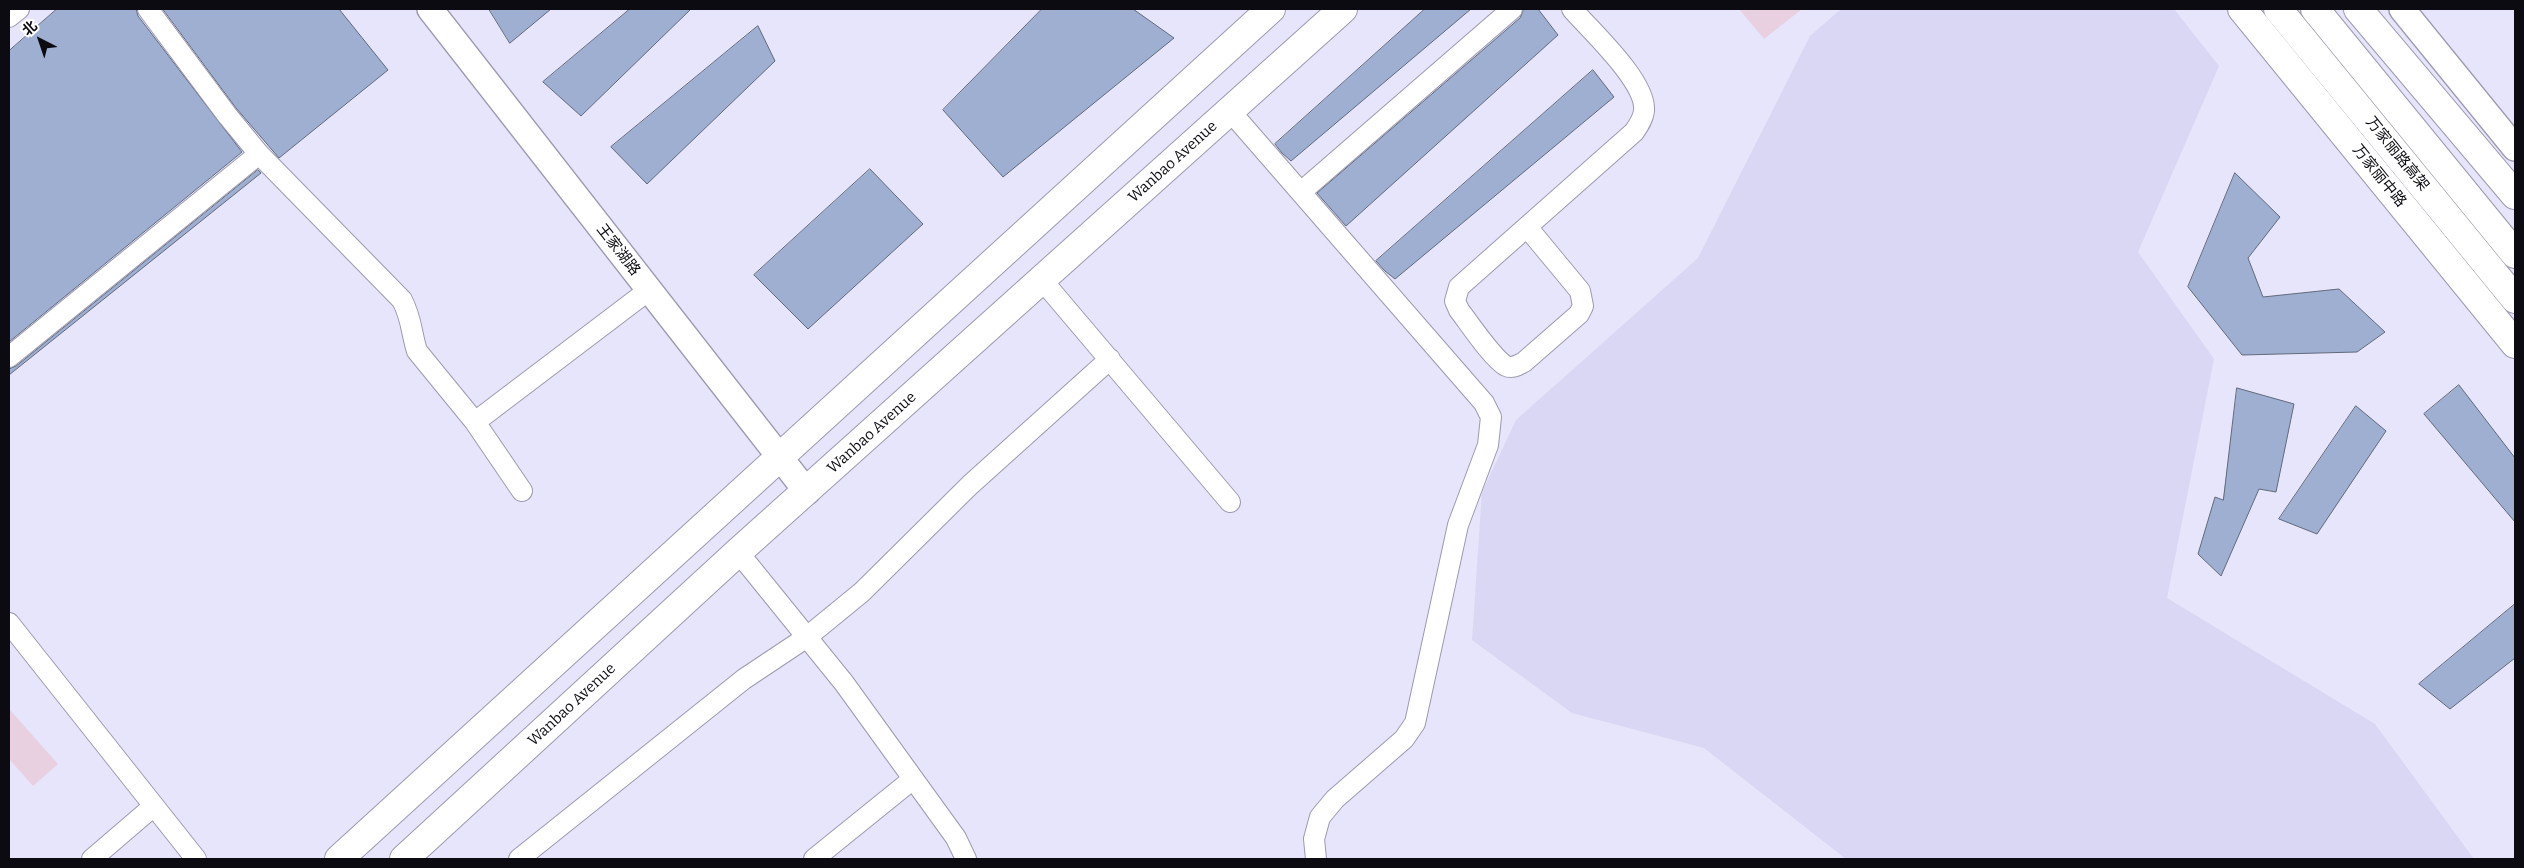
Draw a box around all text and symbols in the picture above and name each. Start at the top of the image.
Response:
north arrow [15,15,65,65]
text: 北 [19,17,41,39]
street label: 万家丽路高架 [2362,113,2432,195]
street label: Wanbao Avenue [1125,117,1221,207]
street label: 万家丽中路 [2348,141,2410,211]
street label: 王家湖路 [592,221,644,279]
street label: Wanbao Avenue [824,388,920,478]
street label: Wanbao Avenue [525,660,619,750]

